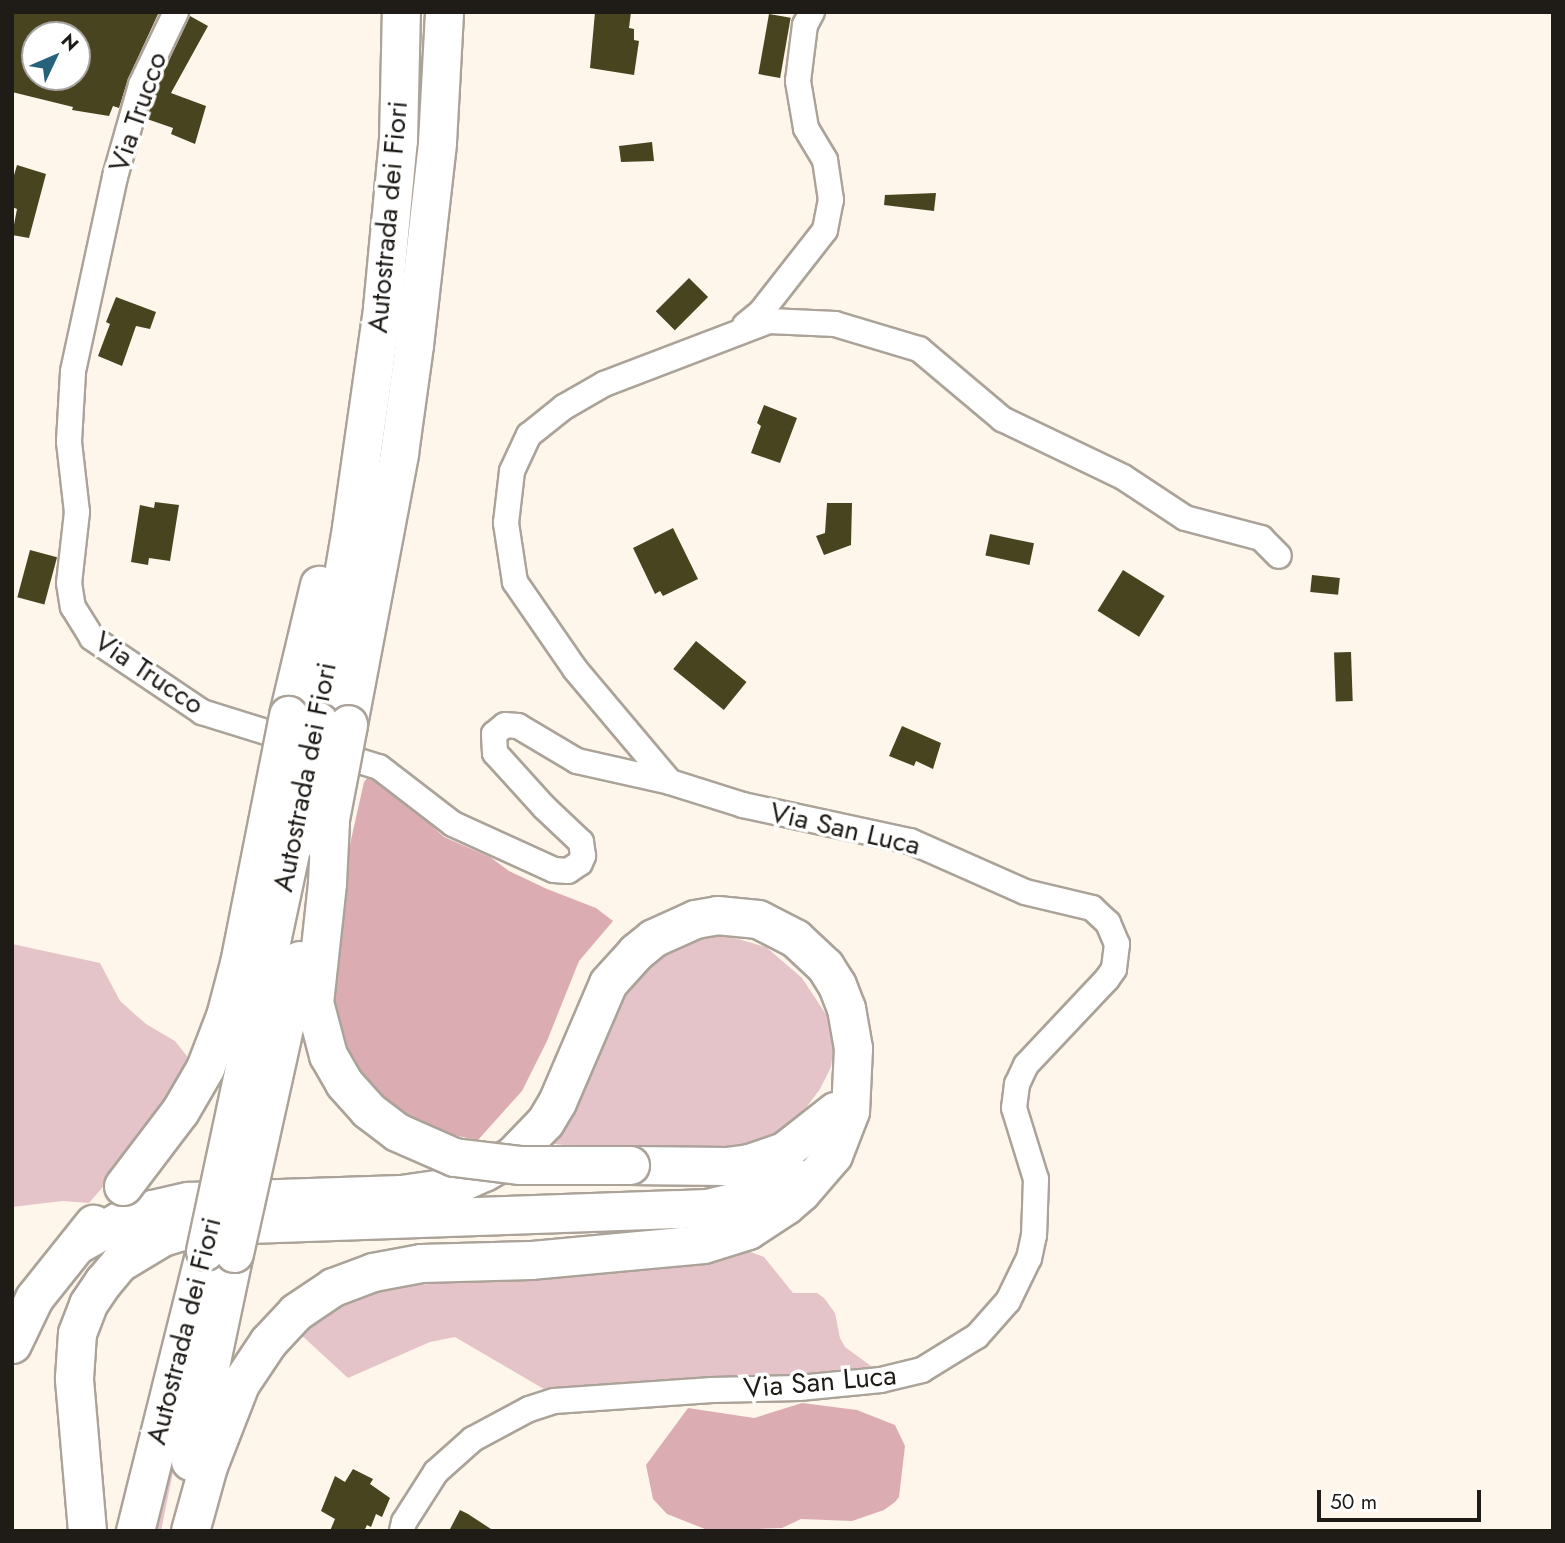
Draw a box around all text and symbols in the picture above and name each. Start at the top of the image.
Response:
north arrow [21,21,91,91]
text: N [55,28,85,57]
street label: Via Trucco [102,48,174,176]
street label: Autostrada dei Fiori [361,99,415,335]
street label: Via Trucco [88,624,210,722]
street label: Autostrada dei Fiori [266,659,344,895]
street label: Via San Luca [767,795,923,863]
street label: Autostrada dei Fiori [140,1214,228,1448]
street label: Via San Luca [742,1359,898,1405]
scale bar [1320,1476,1484,1520]
text: 50 m [1330,1487,1377,1517]

